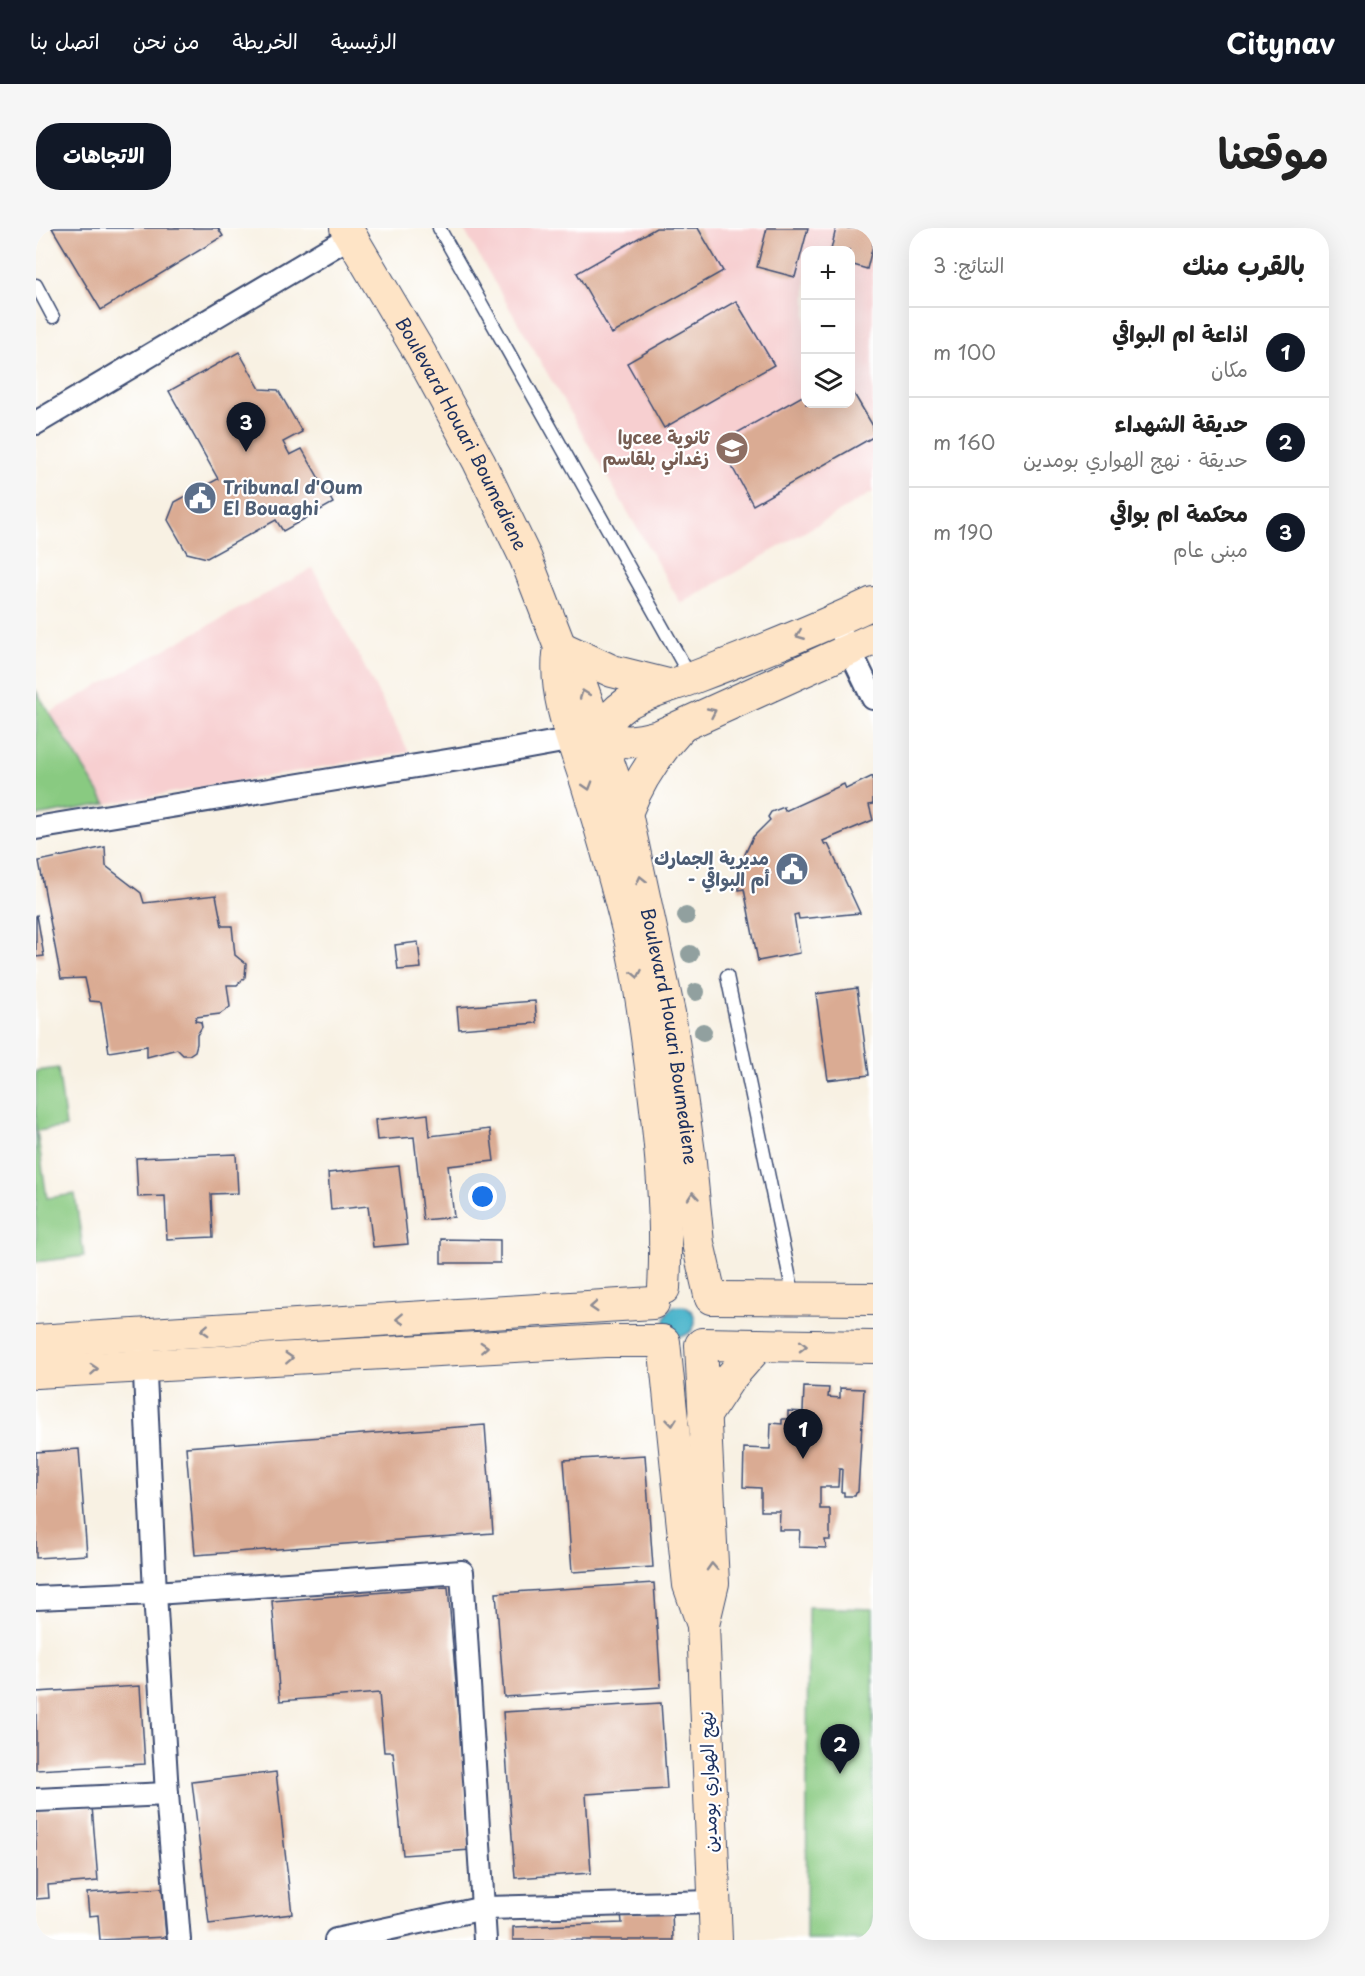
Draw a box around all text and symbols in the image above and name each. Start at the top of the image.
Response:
text: Citynav [1226,21,1335,64]
text: اتصل بنا [30,24,100,56]
text: من نحن [133,24,199,56]
text: الخريطة [232,24,298,56]
text: الرئيسية [331,24,397,56]
text: موقعنا [1218,120,1329,183]
button: الاتجاهات [36,123,171,190]
text: بالقرب منك [1183,245,1305,284]
map controls [801,246,855,408]
button: + [801,246,855,300]
text: النتائج: 3 [933,250,1005,280]
button: − [801,300,855,354]
street label: Boulevard Houari Boumediene [390,312,535,555]
text: اذاعة ام البواقي [1112,316,1248,349]
text: 100 m [933,337,996,367]
text: 1 [1281,337,1290,367]
button: layers [801,354,855,408]
text: مكان [1211,354,1248,384]
pin: 3 [226,402,266,452]
text: حديقة الشهداء [1115,406,1248,439]
place label: lycee ثانوية زغداني بلقاسم [603,423,711,475]
text: 160 m [933,427,995,457]
text: 2 [1278,427,1293,457]
school or university icon: lycee ثانوية زغداني بلقاسم [714,430,750,466]
text: حديقة · نهج الهواري بومدين [1023,444,1248,474]
place label: Tribunal d'Oum El Bouaghi [223,473,363,521]
public building icon: Tribunal d'Oum El Bouaghi [182,480,218,516]
text: محكمة ام بواقي [1110,496,1248,529]
text: 190 m [933,517,993,547]
text: 3 [1279,517,1292,547]
text: مبنى عام [1173,534,1248,564]
one-way arrow [795,628,806,640]
one-way arrow [579,689,592,699]
one-way arrow [706,708,717,720]
one-way arrow [581,780,593,791]
place label: مديرية الجمارك - أم البواقي [654,844,769,894]
public building icon: مديرية الجمارك - أم البواقي [774,851,810,887]
one-way arrow [635,875,648,885]
street label: Boulevard Houari Boumediene [635,905,705,1166]
one-way arrow [629,969,642,979]
your location [468,1182,497,1211]
one-way arrow [687,1192,700,1201]
one-way arrow [590,1301,599,1314]
one-way arrow [395,1312,404,1325]
one-way arrow [200,1323,209,1336]
one-way arrow [798,1340,807,1352]
one-way arrow [479,1341,488,1354]
one-way arrow [285,1351,294,1364]
one-way arrow [90,1362,99,1375]
pin: 1 [784,1410,822,1459]
one-way arrow [665,1417,677,1426]
one-way arrow [705,1563,718,1572]
street label: نهج الهواري بومدين [692,1711,724,1853]
pin: 2 [820,1724,860,1774]

